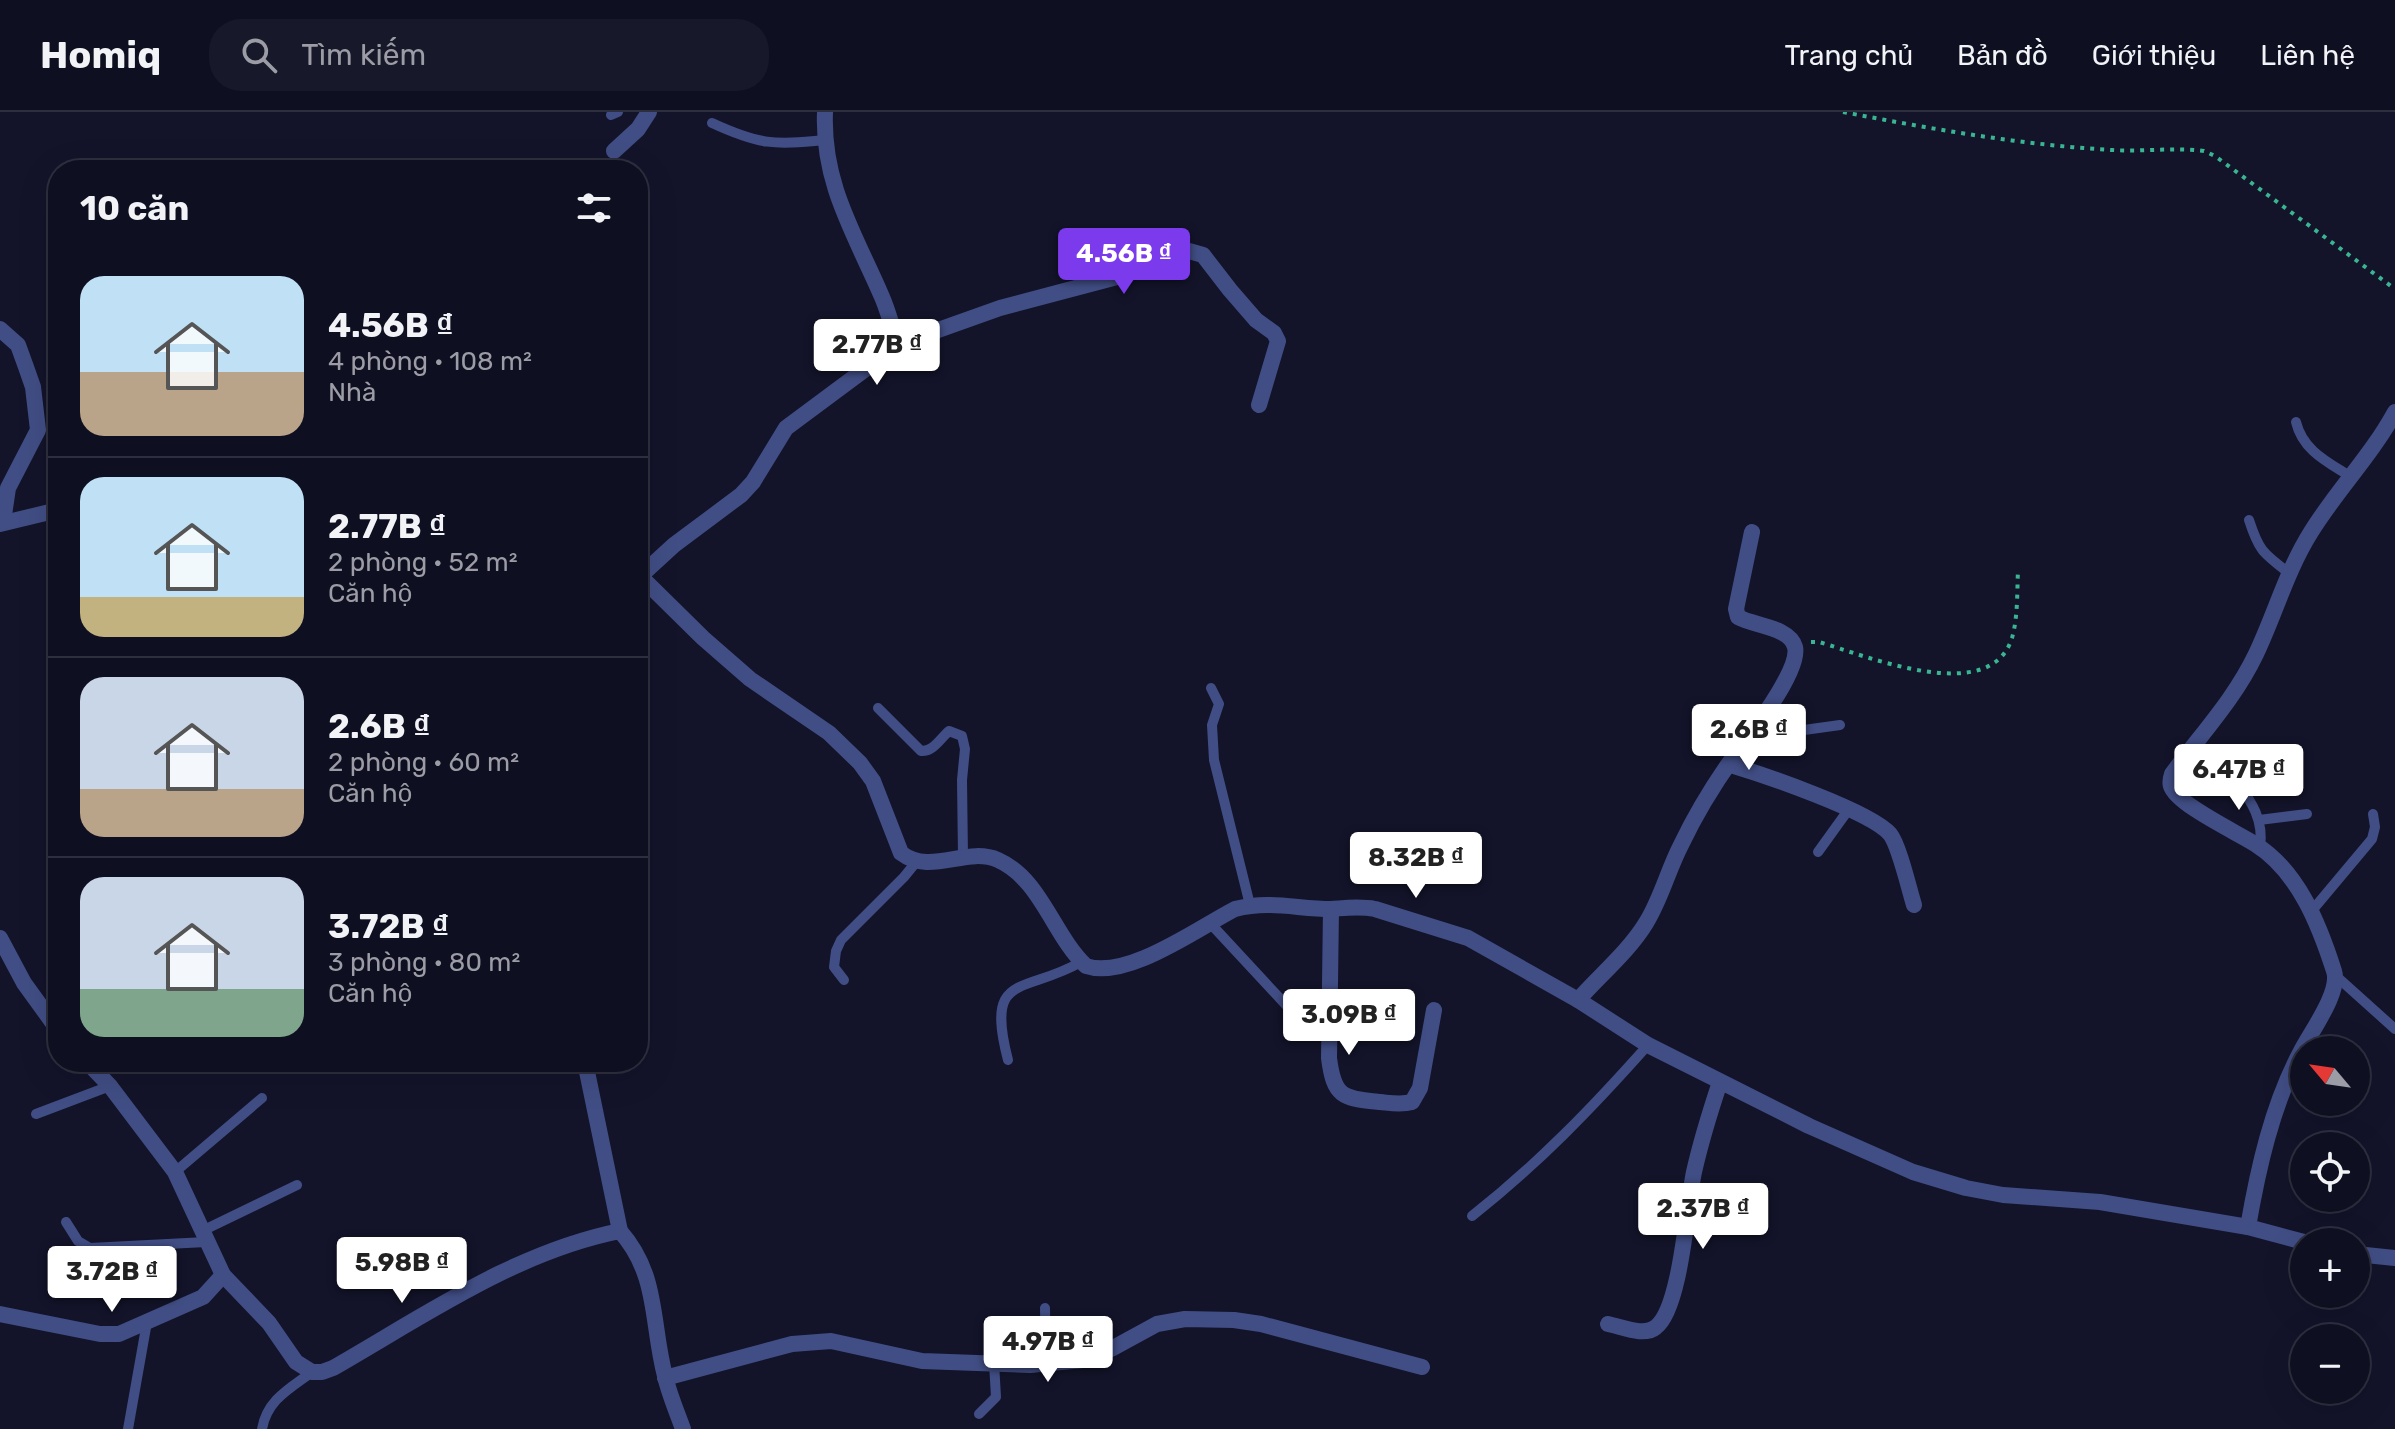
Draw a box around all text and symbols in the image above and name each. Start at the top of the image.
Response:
search box [209,19,769,91]
text: Homiq [40,32,161,78]
icon: search [237,33,281,77]
text: Tìm kiếm [301,37,426,73]
text: Trang chủ [1785,39,1913,72]
text: Bản đồ [1957,39,2048,72]
text: Giới thiệu [2092,39,2216,72]
text: Liên hệ [2260,39,2355,72]
icon: filters [572,186,616,230]
text: 10 căn [80,188,189,229]
pin: 4.56B ₫ [1050,228,1198,296]
text: 4.56B ₫ [1076,238,1172,269]
text: 4.56B ₫ [328,305,453,346]
icon: home [144,308,240,404]
pin: 2.77B ₫ [803,319,951,387]
text: 2.77B ₫ [832,329,922,360]
text: 4 phòng · 108 m² [328,346,532,377]
text: Nhà [328,377,376,408]
text: 2.77B ₫ [328,506,446,547]
icon: home [144,509,240,605]
text: 2 phòng · 52 m² [328,547,518,578]
text: Căn hộ [328,578,412,609]
pin: 2.6B ₫ [1684,704,1814,772]
text: 2.6B ₫ [328,706,430,747]
icon: home [144,709,240,805]
text: 2.6B ₫ [1710,714,1788,745]
pin: 6.47B ₫ [2165,744,2313,812]
text: 2 phòng · 60 m² [328,747,519,778]
text: 6.47B ₫ [2192,754,2286,785]
text: Căn hộ [328,778,412,809]
pin: 8.32B ₫ [1342,832,1490,900]
text: 8.32B ₫ [1368,842,1464,873]
text: 3.72B ₫ [328,906,449,947]
icon: home [144,909,240,1005]
text: 3 phòng · 80 m² [328,947,520,978]
text: Căn hộ [328,978,412,1009]
pin: 3.09B ₫ [1275,989,1423,1057]
text: 3.09B ₫ [1301,999,1397,1030]
north arrow [2290,1036,2370,1116]
map controls [2290,1036,2370,1404]
button: locate [2290,1132,2370,1212]
pin: 2.37B ₫ [1629,1183,1777,1251]
text: 2.37B ₫ [1656,1193,1750,1224]
button: + [2290,1228,2370,1308]
pin: 5.98B ₫ [328,1237,476,1305]
pin: 3.72B ₫ [38,1246,186,1314]
text: 5.98B ₫ [355,1247,449,1278]
text: 3.72B ₫ [66,1256,158,1287]
pin: 4.97B ₫ [974,1316,1122,1384]
button: − [2290,1324,2370,1404]
text: 4.97B ₫ [1002,1326,1094,1357]

